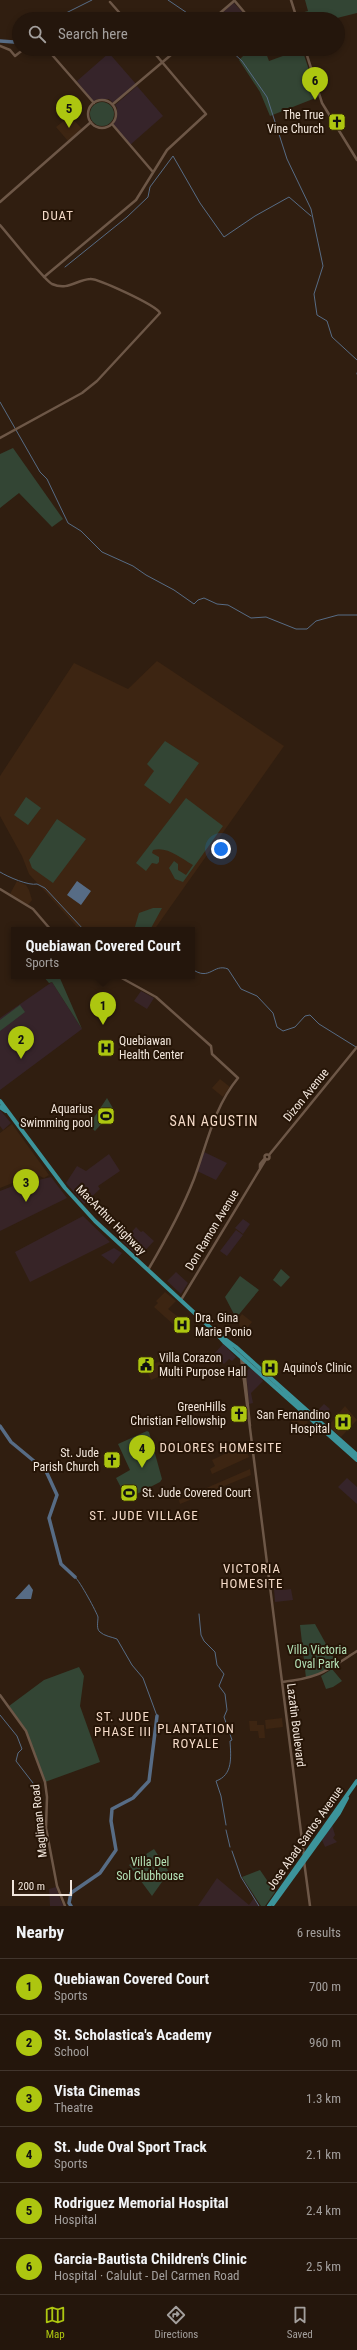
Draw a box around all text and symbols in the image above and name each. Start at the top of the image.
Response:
search box [12,12,345,56]
icon: search [26,23,48,45]
text: Search here [58,25,128,43]
pin: 6 [302,67,328,100]
pin: 5 [56,95,82,128]
place label: The True Vine Church [267,108,324,136]
church icon: The True Vine Church [327,112,347,132]
district label: DUAT [42,208,74,223]
your location [211,839,231,859]
popup [11,927,195,979]
text: Quebiawan Covered Court [25,937,181,955]
text: Sports [25,955,59,970]
pin: 1 [90,992,116,1025]
pin: 2 [8,1026,34,1059]
place label: Quebiawan Health Center [119,1034,184,1062]
hospital icon: Quebiawan Health Center [96,1038,116,1058]
street label: Dizon Avenue [280,1065,332,1124]
place label: Aquarius Swimming pool [20,1102,93,1130]
sports icon: Aquarius Swimming pool [96,1106,116,1126]
district label: SAN AGUSTIN [169,1113,259,1129]
pin: 3 [13,1169,39,1202]
street label: MacArthur Highway [73,1182,149,1258]
street label: Don Ramon Avenue [182,1187,242,1273]
place label: Dra. Gina Marie Ponio [195,1311,252,1339]
hospital icon: Dra. Gina Marie Ponio [172,1315,192,1335]
place label: Villa Corazon Multi Purpose Hall [159,1351,246,1379]
public building icon: Villa Corazon Multi Purpose Hall [136,1355,156,1375]
hospital icon: Aquino's Clinic [260,1358,280,1378]
place label: Aquino's Clinic [283,1361,352,1375]
place label: GreenHills Christian Fellowship [130,1400,226,1428]
church icon: GreenHills Christian Fellowship [229,1404,249,1424]
place label: San Fernandino Hospital [257,1408,330,1436]
hospital icon: San Fernandino Hospital [333,1412,353,1432]
pin: 4 [129,1435,155,1468]
district label: DOLORES HOMESITE [159,1440,283,1455]
place label: St. Jude Parish Church [33,1446,99,1474]
church icon: St. Jude Parish Church [102,1450,122,1470]
sports icon: St. Jude Covered Court [119,1483,139,1503]
place label: St. Jude Covered Court [142,1486,251,1500]
district label: ST. JUDE VILLAGE [89,1508,199,1523]
district label: VICTORIA HOMESITE [220,1561,284,1591]
park label: Villa Victoria Oval Park [287,1643,347,1671]
street label: Lazatin Boulevard [284,1682,308,1768]
district label: ST. JUDE PHASE III [94,1709,152,1739]
district label: PLANTATION ROYALE [157,1721,235,1751]
street label: Jose Abad Santos Avenue [264,1783,346,1892]
street label: Magliman Road [28,1784,50,1858]
park label: Villa Del Sol Clubhouse [116,1855,184,1883]
scale bar [12,1878,72,1897]
text: 200 m [18,1880,45,1893]
text: Nearby [16,1922,64,1942]
text: 6 results [297,1925,341,1940]
text: Quebiawan Covered Court [54,1970,209,1988]
text: 1 [26,1979,32,1994]
text: 700 m [309,1979,341,1994]
text: Sports [54,1988,88,2003]
text: St. Scholastica's Academy [54,2026,212,2044]
text: 2 [26,2035,32,2050]
text: 960 m [309,2035,341,2050]
text: School [54,2044,89,2059]
text: Vista Cinemas [54,2082,140,2100]
text: 3 [26,2091,32,2106]
text: 1.3 km [306,2091,341,2106]
text: Theatre [54,2100,93,2115]
text: St. Jude Oval Sport Track [54,2138,207,2156]
text: 4 [26,2147,32,2162]
text: 2.1 km [306,2147,341,2162]
text: Sports [54,2156,88,2171]
text: Rodriguez Memorial Hospital [54,2194,229,2212]
text: 5 [26,2203,32,2218]
text: 2.4 km [306,2203,341,2218]
text: Hospital [54,2212,97,2227]
text: Garcia-Bautista Children's Clinic [54,2250,247,2268]
text: 6 [26,2259,32,2274]
text: 2.5 km [306,2259,341,2274]
text: Hospital · Calulut - Del Carmen Road [54,2268,240,2283]
tab: Map [44,2304,66,2341]
tab: Directions [154,2304,198,2341]
tab: Saved [287,2304,313,2341]

